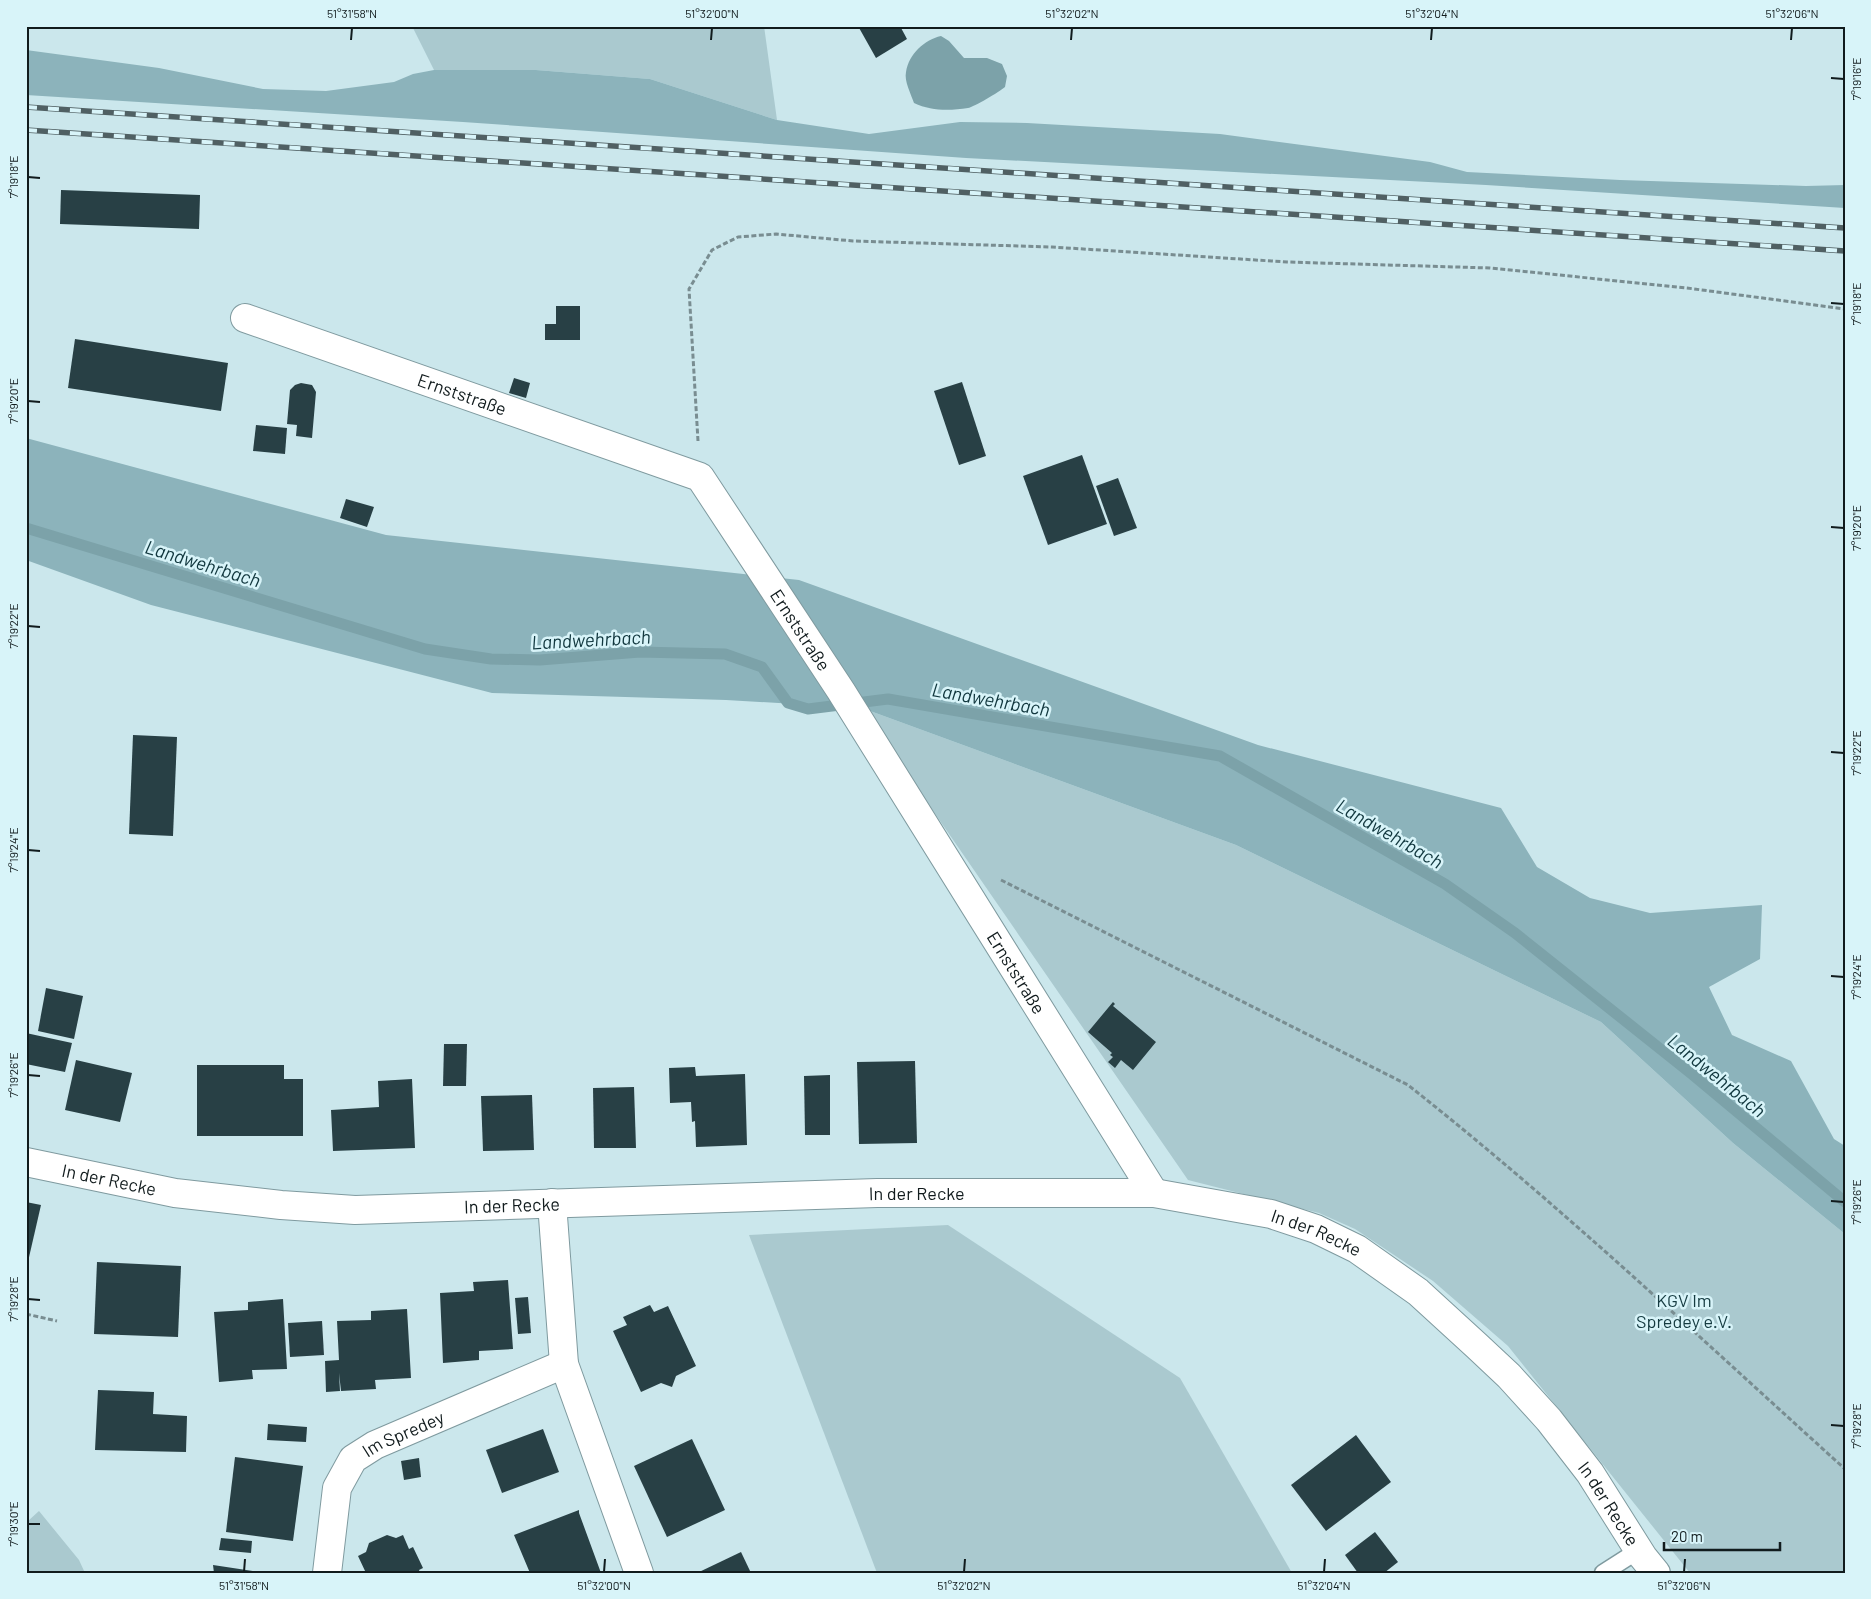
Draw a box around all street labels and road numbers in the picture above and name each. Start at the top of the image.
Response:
street label: Ernststraße [415,368,510,420]
street label: Ernststraße [766,585,835,675]
street label: Ernststraße [983,927,1050,1018]
street label: In der Recke [60,1159,158,1200]
street label: In der Recke [868,1182,965,1204]
street label: In der Recke [464,1192,560,1217]
street label: In der Recke [1268,1204,1365,1261]
street label: Im Spredey [358,1406,447,1461]
street label: In der Recke [1574,1457,1644,1550]

